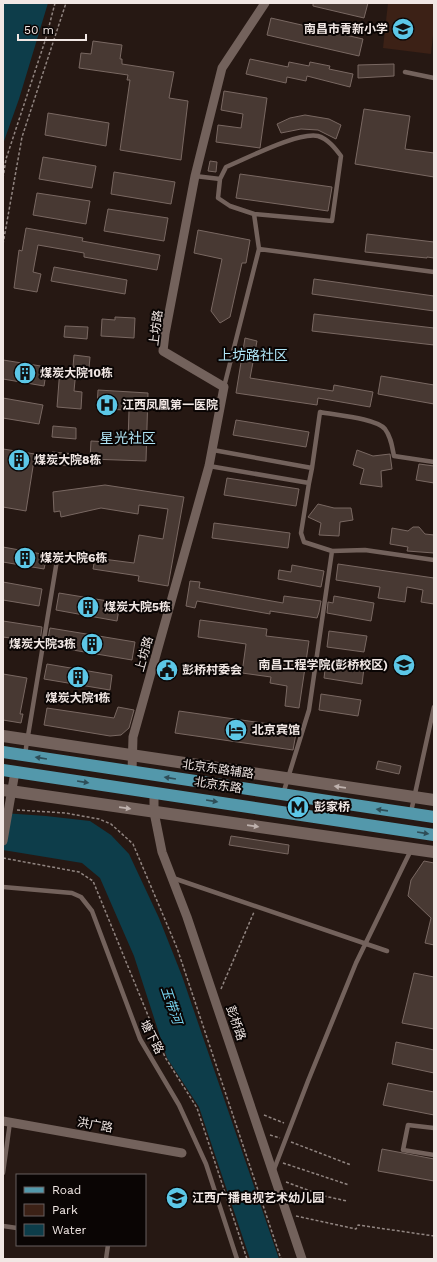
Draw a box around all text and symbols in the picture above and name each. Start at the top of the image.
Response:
scale bar [18,16,86,42]
school or university icon: 南昌市青新小学 [390,16,416,42]
place label: 南昌市青新小学 [304,22,388,36]
text: 50 m [24,23,54,37]
street label: 上坊路 [147,309,165,347]
district label: 上坊路社区 [218,347,288,363]
building icon: 煤炭大院10栋 [12,360,38,386]
place label: 煤炭大院10栋 [40,366,113,380]
hospital icon: 江西凤凰第一医院 [94,392,120,418]
place label: 江西凤凰第一医院 [122,398,218,412]
district label: 星光社区 [100,430,156,446]
building icon: 煤炭大院8栋 [6,447,32,473]
place label: 煤炭大院8栋 [34,453,102,467]
building icon: 煤炭大院6栋 [12,545,38,571]
place label: 煤炭大院6栋 [40,551,107,565]
building icon: 煤炭大院5栋 [75,594,101,620]
place label: 煤炭大院5栋 [104,600,171,614]
building icon: 煤炭大院3栋 [79,631,105,657]
street label: 上坊路 [132,635,156,673]
place label: 煤炭大院3栋 [9,637,76,651]
school or university icon: 南昌工程学院(彭桥校区) [391,652,417,678]
public building icon: 彭桥村委会 [154,657,180,683]
place label: 南昌工程学院(彭桥校区) [259,658,388,672]
place label: 彭桥村委会 [182,663,242,677]
building icon: 煤炭大院1栋 [65,664,91,690]
place label: 煤炭大院1栋 [45,691,111,705]
hotel icon: 北京宾馆 [223,717,249,743]
place label: 北京宾馆 [252,723,300,737]
one-way arrow [35,755,48,761]
street label: 北京东路辅路 [181,757,255,781]
street label: 北京东路 [193,774,243,796]
one-way arrow [164,775,176,781]
one-way arrow [77,779,89,785]
one-way arrow [334,784,346,790]
metro station icon: 彭家桥 [285,794,311,820]
one-way arrow [206,798,218,804]
place label: 彭家桥 [314,800,350,814]
one-way arrow [119,805,131,811]
one-way arrow [375,807,388,813]
one-way arrow [247,823,260,829]
one-way arrow [417,830,429,836]
water label: 玉带河 [158,984,186,1029]
street label: 彭桥路 [224,1004,248,1042]
street label: 塘下路 [138,1018,166,1056]
street label: 洪广路 [76,1115,114,1135]
legend [16,1174,146,1246]
text: Road [52,1183,81,1197]
school or university icon: 江西广播电视艺术幼儿园 [164,1185,190,1211]
place label: 江西广播电视艺术幼儿园 [192,1191,324,1205]
text: Park [52,1203,78,1217]
text: Water [52,1223,87,1237]

